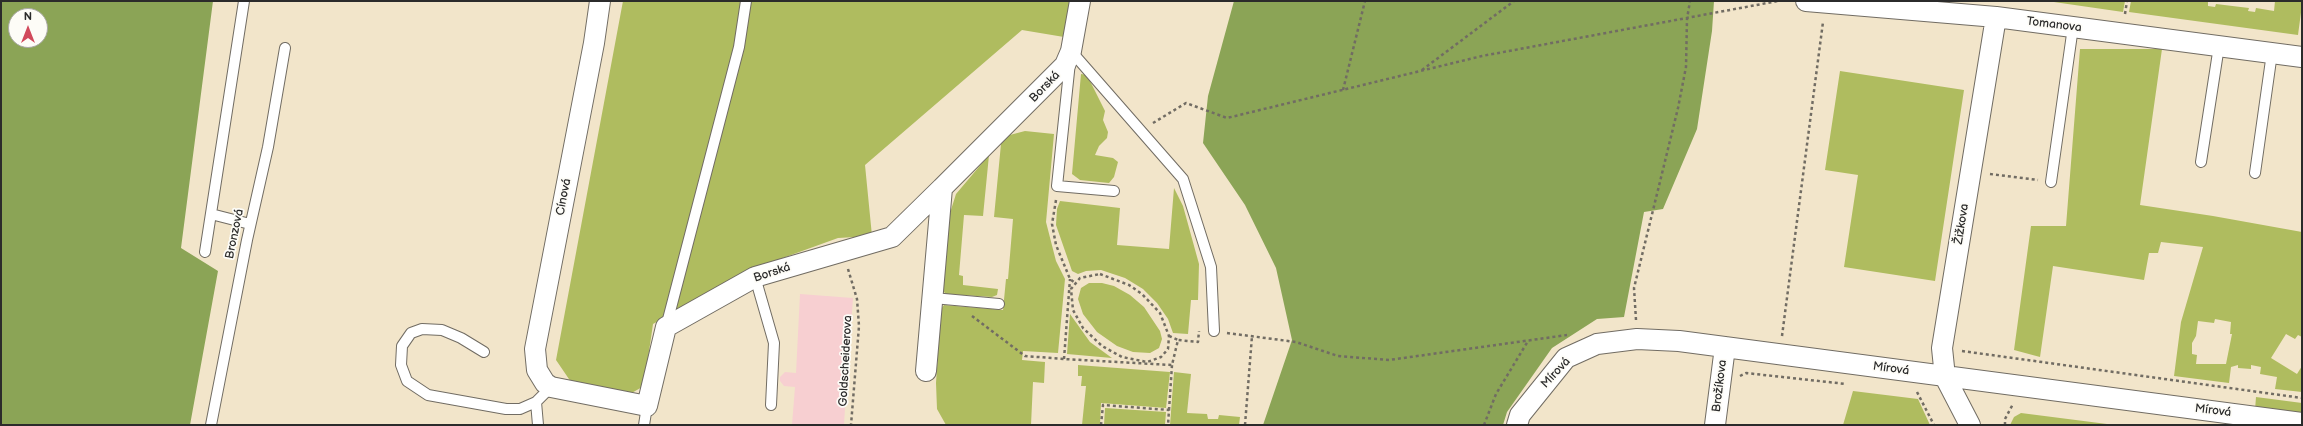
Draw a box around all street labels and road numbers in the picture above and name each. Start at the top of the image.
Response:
street label: Tomanova [2026,14,2082,36]
street label: Borská [1027,68,1063,106]
street label: Cínová [553,177,575,217]
street label: Žižkova [1952,203,1972,245]
street label: Bronzová [223,208,247,260]
street label: Borská [752,260,792,286]
street label: Goldscheiderova [836,315,856,407]
street label: Mírová [1538,355,1574,391]
street label: Brožíkova [1710,359,1730,413]
street label: Mírová [1872,359,1910,379]
street label: Mírová [2194,402,2232,420]

